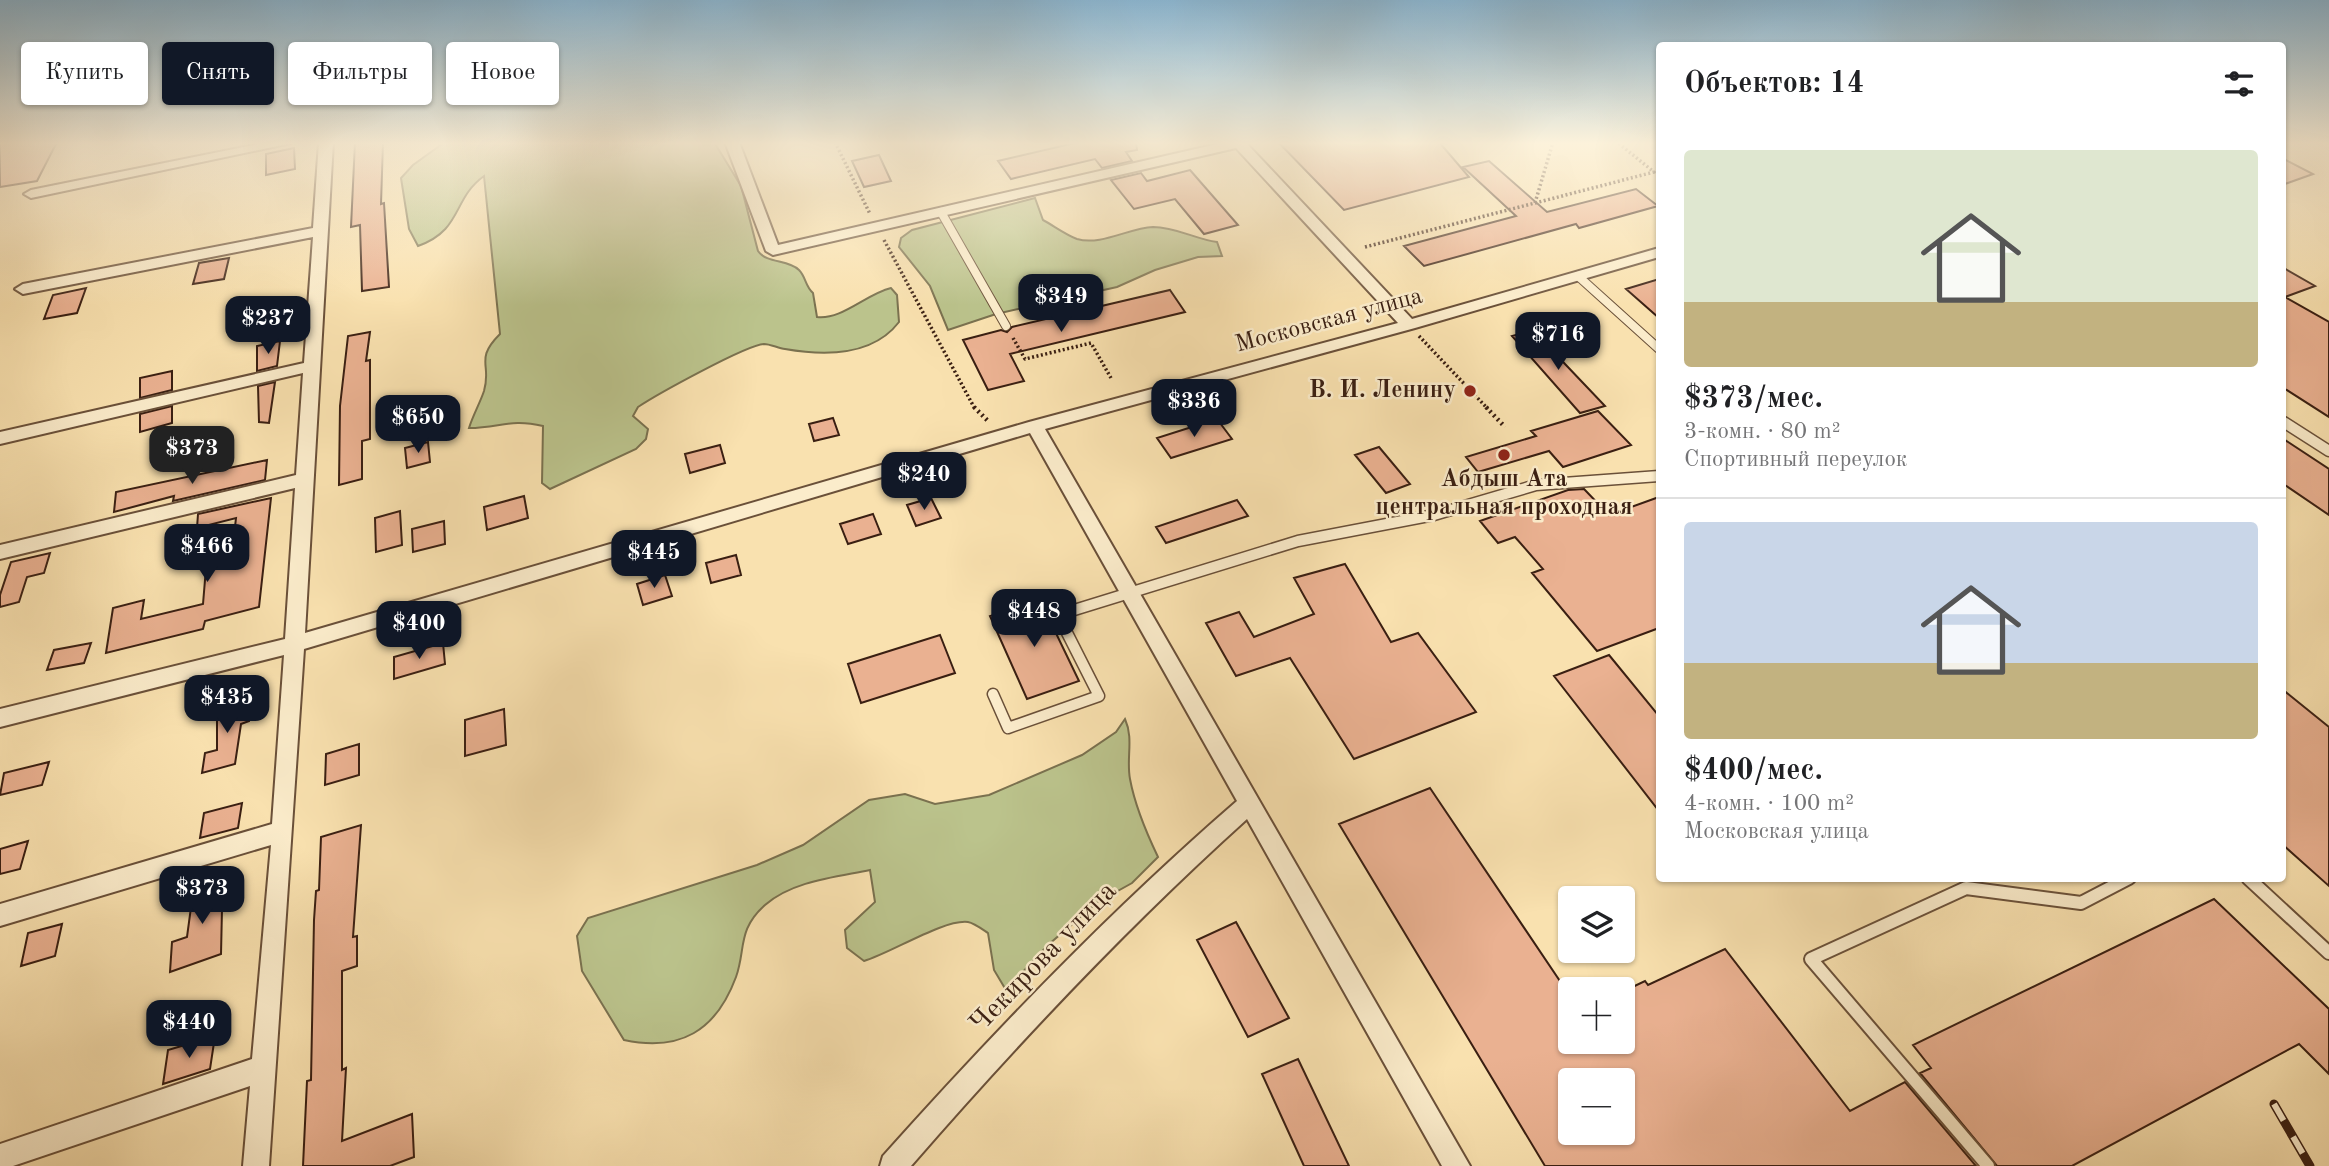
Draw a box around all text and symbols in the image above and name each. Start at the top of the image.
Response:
chip: Купить [21,42,148,105]
chip: Снять [162,42,274,105]
chip: Фильтры [288,42,432,105]
chip: Новое [446,42,559,105]
icon: filters [2220,65,2258,103]
text: Объектов: 14 [1684,69,1864,99]
icon: home [1908,195,2034,321]
pin: $349 [1020,274,1102,334]
street label: Московская улица [1233,284,1425,358]
text: $349 [1034,285,1088,308]
pin: $237 [227,296,309,356]
text: $237 [241,307,295,330]
pin: $716 [1517,312,1599,372]
text: $716 [1531,323,1585,346]
place label: В. И. Ленину [1309,379,1456,403]
pin: $336 [1153,380,1235,439]
marker: В. И. Ленину [1462,383,1478,399]
text: $373/мес. [1684,384,1823,414]
text: $336 [1167,390,1221,413]
pin: $650 [377,396,459,455]
text: $650 [391,406,445,429]
text: 3-комн. · 80 m² [1684,420,1841,443]
pin: $373 [151,426,233,486]
text: $373 [165,437,219,460]
marker: Абдыш Ата центральная проходная [1496,447,1512,463]
text: Спортивный переулок [1684,448,1907,471]
pin: $240 [883,452,965,512]
text: $240 [897,463,951,486]
place label: Абдыш Ата центральная проходная [1375,468,1633,520]
pin: $466 [166,524,248,584]
pin: $445 [613,530,695,590]
text: $466 [180,535,234,558]
text: $445 [627,541,681,564]
icon: home [1908,567,2034,693]
pin: $448 [993,590,1075,649]
text: $448 [1007,600,1061,623]
pin: $400 [378,602,460,661]
text: $400 [392,612,446,635]
pin: $435 [186,676,268,735]
text: $435 [200,686,254,709]
text: $400/мес. [1684,756,1823,786]
text: 4-комн. · 100 m² [1684,792,1854,815]
text: Московская улица [1684,820,1869,843]
pin: $373 [161,866,243,926]
text: $373 [175,877,229,900]
street label: Чекирова улица [965,877,1123,1039]
map controls [1558,886,1635,1145]
button: layers [1558,886,1635,963]
button: + [1558,977,1635,1054]
pin: $440 [148,1000,230,1060]
text: $440 [162,1011,216,1034]
button: − [1558,1068,1635,1145]

